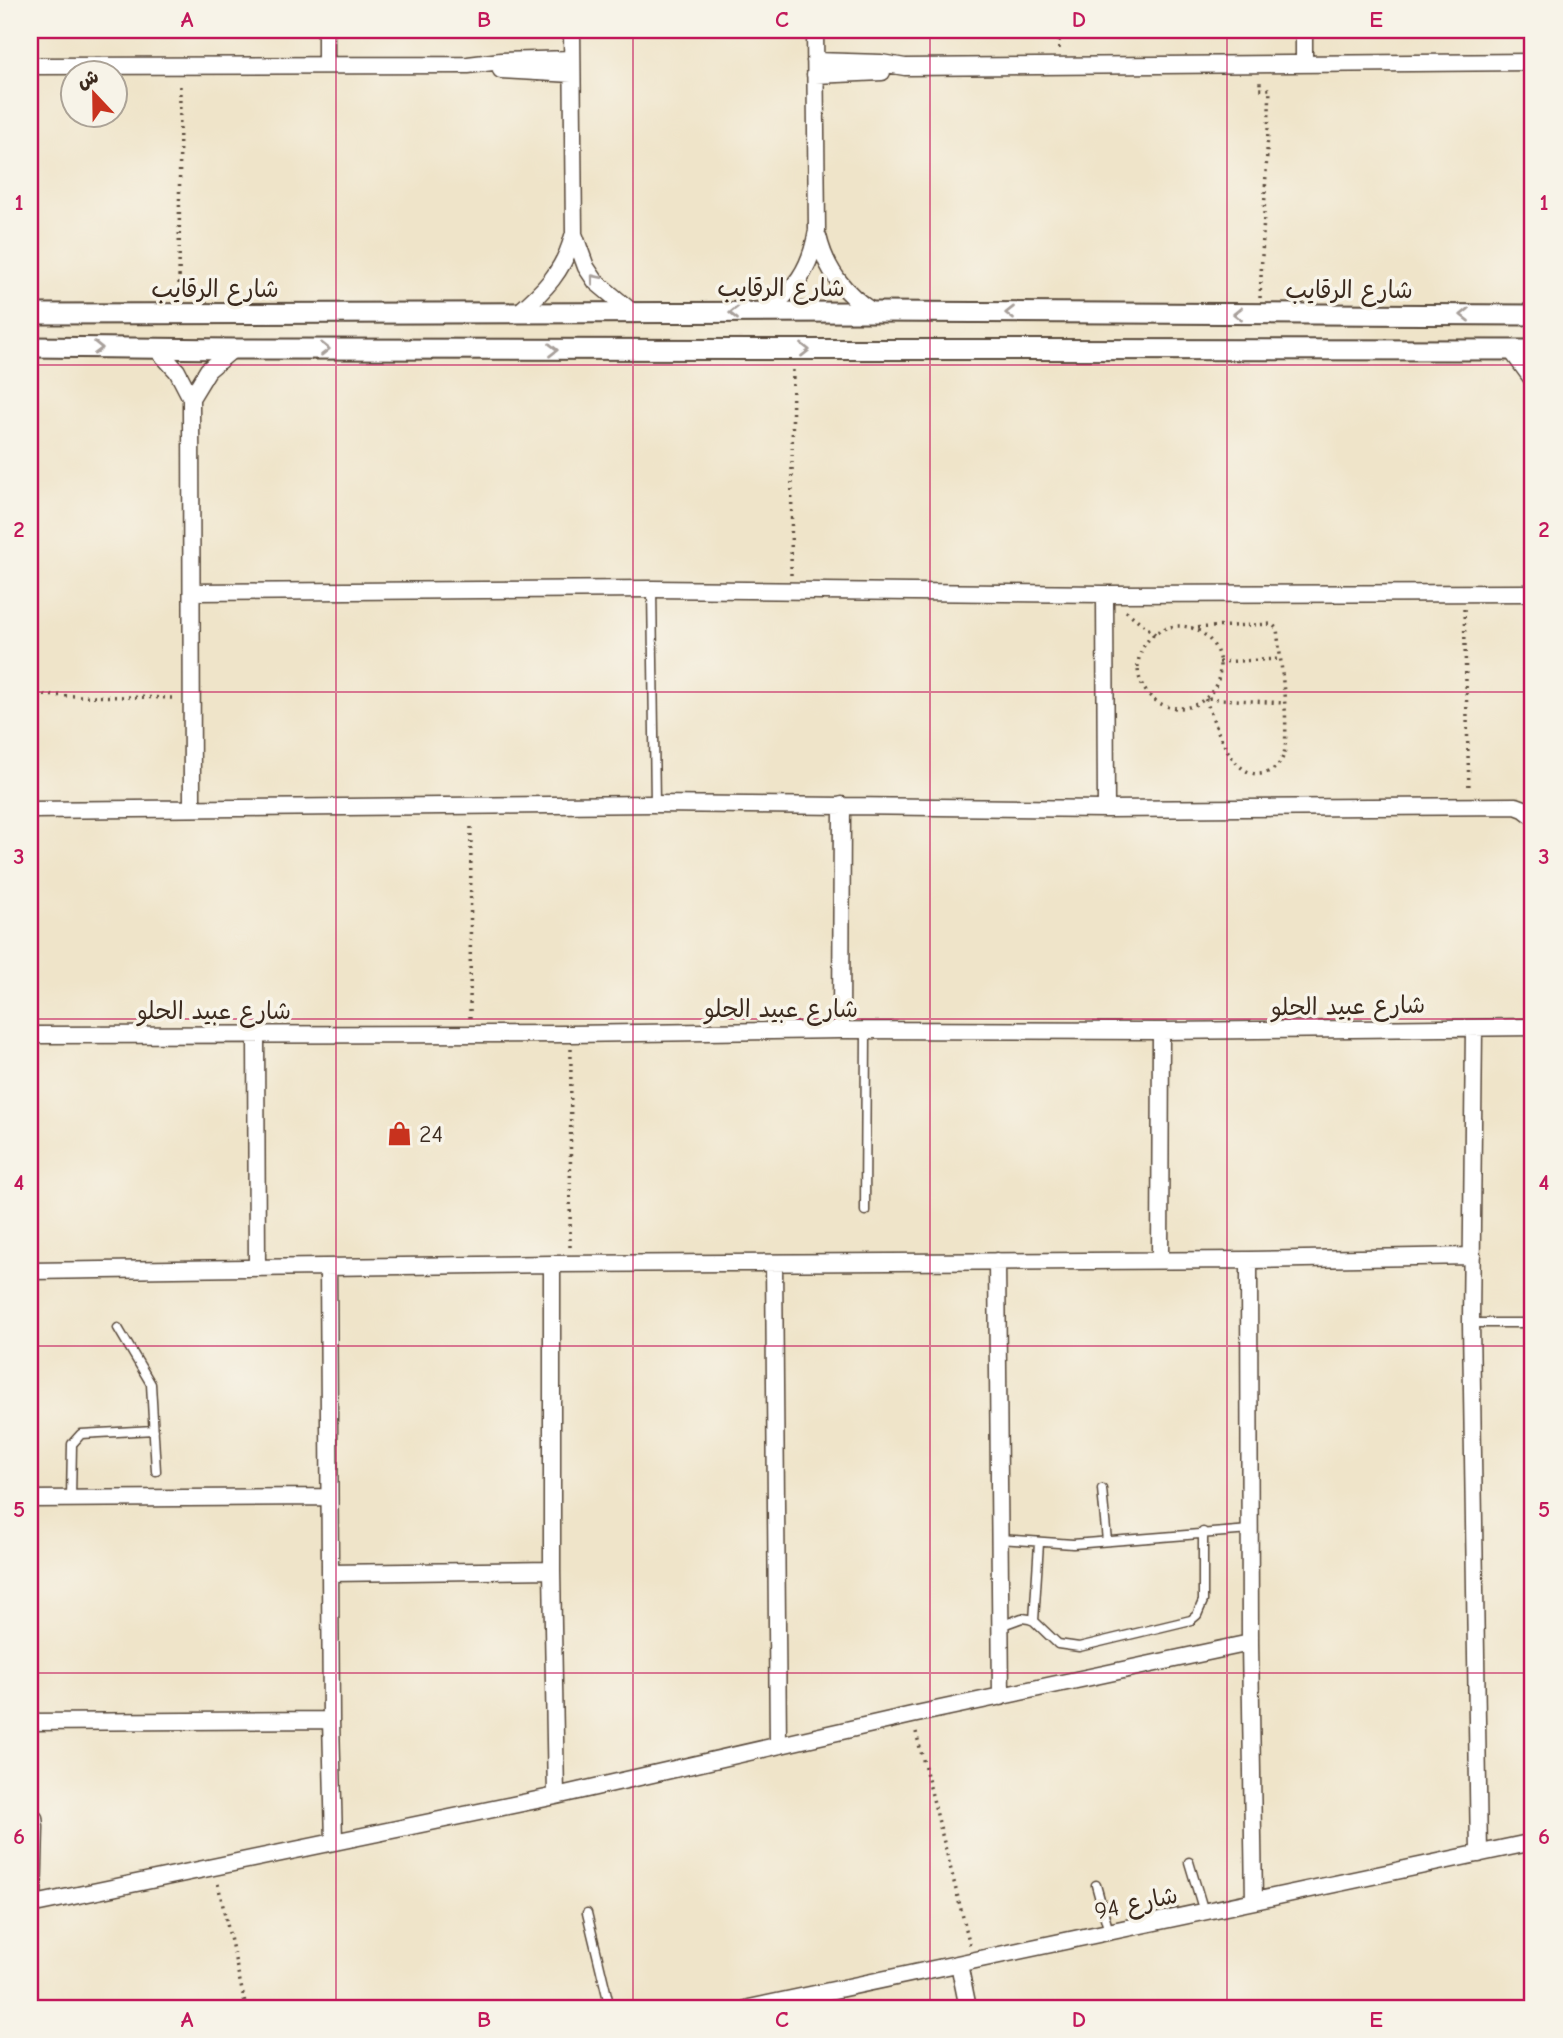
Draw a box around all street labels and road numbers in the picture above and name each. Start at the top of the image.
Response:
street label: شارع الرقايب [717,274,845,305]
street label: شارع الرقايب [151,275,279,306]
street label: شارع الرقايب [1285,276,1413,307]
street label: شارع عبيد الحلو [1270,991,1425,1024]
street label: شارع عبيد الحلو [703,995,858,1026]
street label: شارع عبيد الحلو [136,997,291,1028]
street label: شارع 94 [1092,1881,1181,1928]

